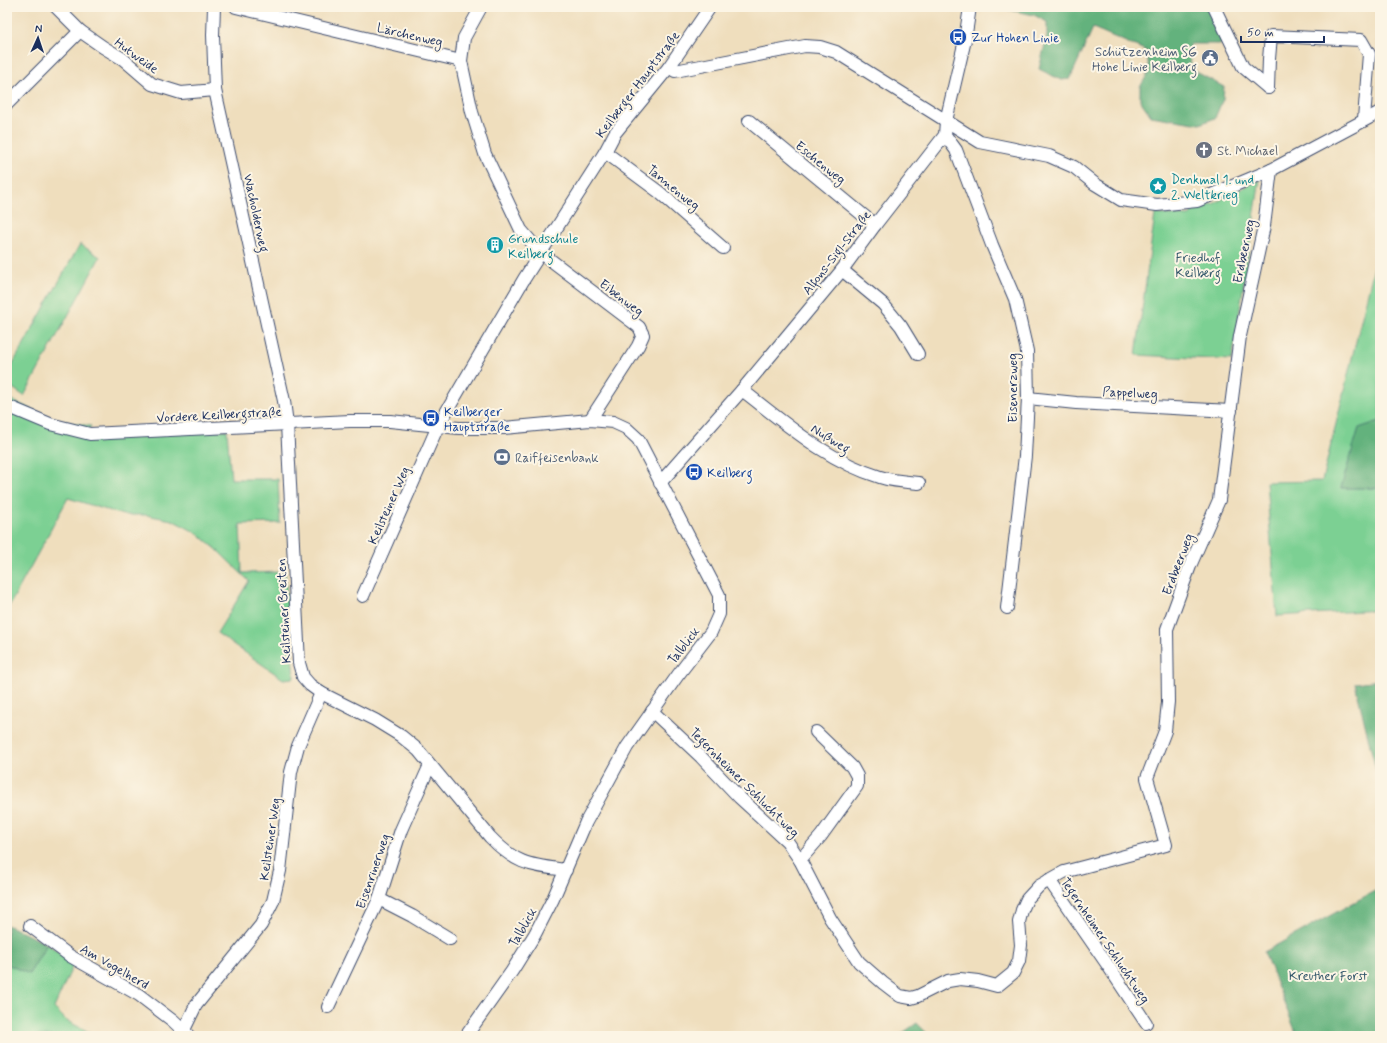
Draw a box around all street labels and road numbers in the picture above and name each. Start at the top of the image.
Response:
street label: Lärchenweg [375,20,444,52]
street label: Keilberger Hauptstraße [592,28,686,143]
street label: Hutweide [111,34,162,78]
street label: Eschenweg [791,138,849,190]
street label: Tannenweg [643,162,703,216]
street label: Wacholderweg [237,173,272,254]
street label: Alfons-Sigl-Straße [799,207,877,300]
street label: Erdbeerweg [1229,218,1261,285]
street label: Eibenweg [595,276,647,321]
street label: Eisenerzweg [1005,353,1023,423]
street label: Pappelweg [1102,384,1158,404]
street label: Vordere Keilbergstraße [156,404,282,429]
street label: Nußweg [806,421,853,460]
street label: Keilsteiner Weg [365,464,414,547]
street label: Erdbeerweg [1159,531,1199,598]
street label: Keilsteiner Breiten [273,558,296,664]
street label: Talblick [664,623,704,668]
street label: Tegernheimer Schluchtweg [684,725,803,843]
street label: Keilsteiner Weg [256,797,285,882]
street label: Eisenrinerweg [353,832,394,911]
street label: Tegernheimer Schluchtweg [1055,875,1153,1008]
street label: Talblick [505,904,542,951]
street label: Am Vogelherd [76,941,152,995]

